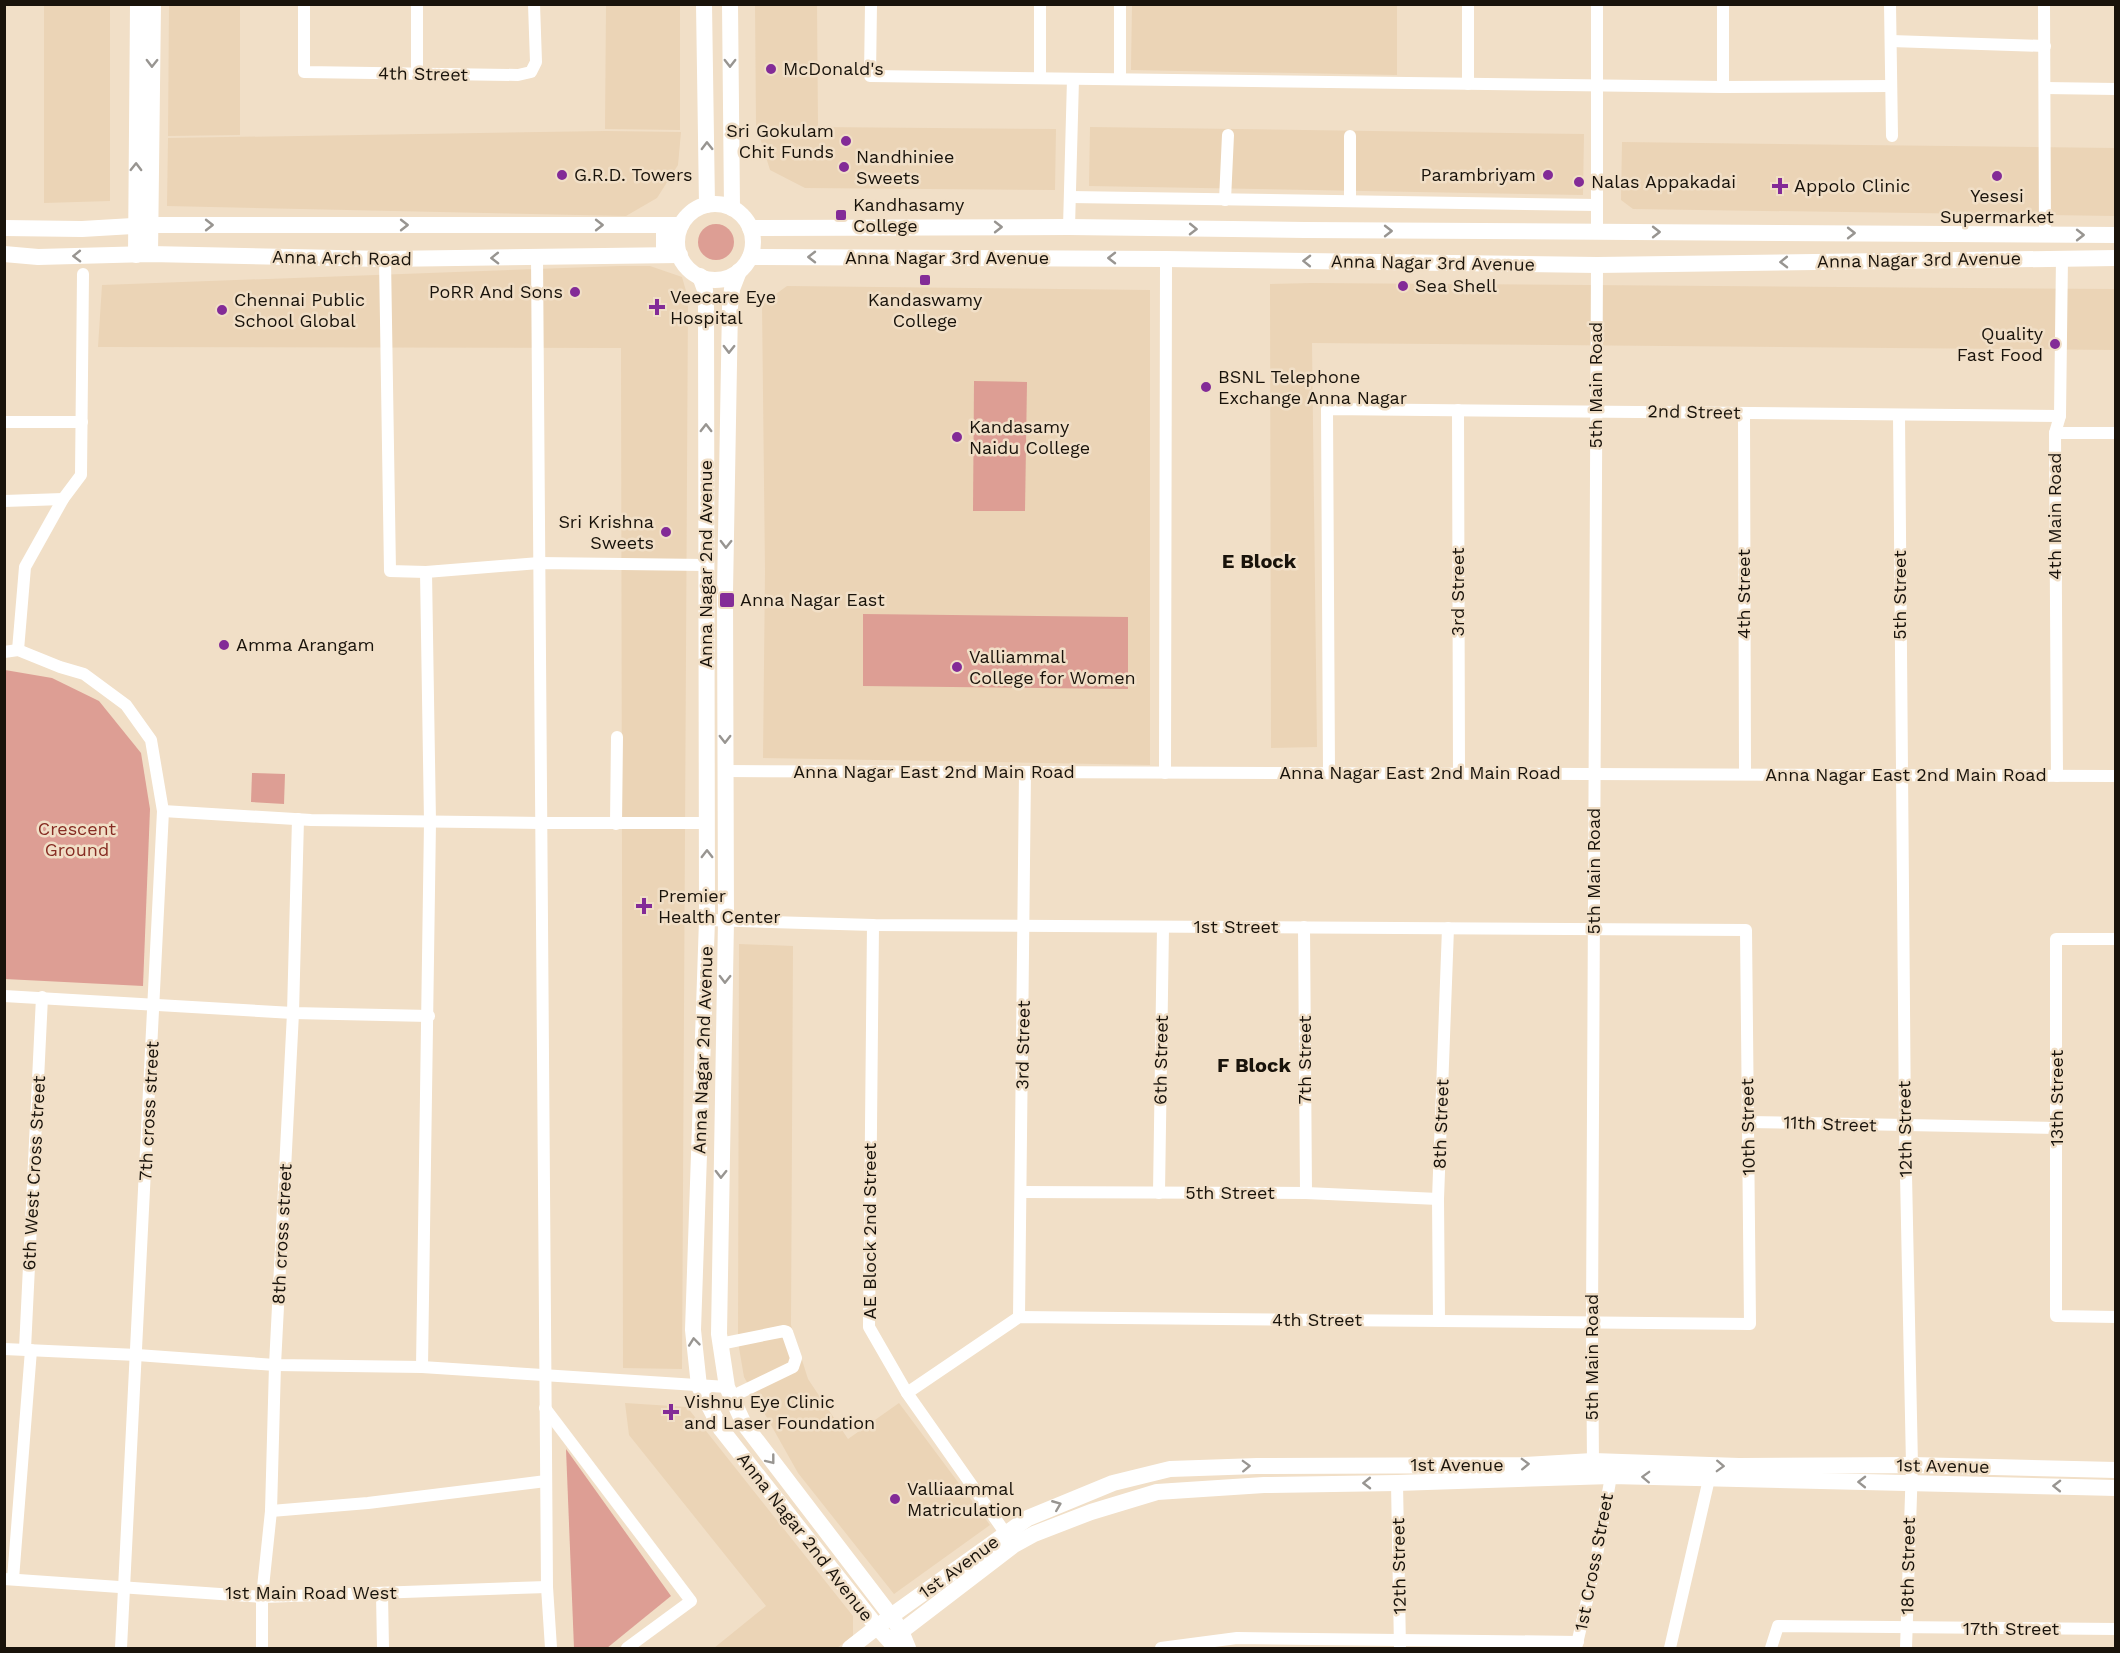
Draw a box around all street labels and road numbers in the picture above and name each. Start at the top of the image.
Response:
street label: 4th Street [378,62,469,85]
street label: Anna Arch Road [272,246,412,269]
street label: Anna Nagar 3rd Avenue [845,247,1049,268]
street label: Anna Nagar 3rd Avenue [1817,247,2021,272]
street label: Anna Nagar 3rd Avenue [1331,250,1535,275]
street label: 5th Main Road [1585,322,1606,448]
street label: 2nd Street [1647,400,1741,423]
street label: 4th Main Road [2044,452,2065,580]
street label: Anna Nagar 2nd Avenue [695,460,716,668]
street label: 3rd Street [1447,547,1468,637]
street label: 4th Street [1733,549,1754,639]
street label: 5th Street [1889,550,1910,640]
street label: Anna Nagar East 2nd Main Road [793,761,1075,782]
street label: Anna Nagar East 2nd Main Road [1279,762,1561,783]
street label: Anna Nagar East 2nd Main Road [1765,764,2047,785]
street label: 5th Main Road [1583,808,1604,934]
street label: 1st Street [1194,916,1279,937]
street label: Anna Nagar 2nd Avenue [688,946,717,1154]
street label: 3rd Street [1011,1000,1034,1090]
street label: 6th Street [1149,1014,1172,1105]
street label: 7th Street [1294,1015,1315,1105]
street label: 7th cross street [134,1040,163,1181]
street label: 13th Street [2046,1049,2067,1146]
street label: 6th West Cross Street [18,1075,49,1271]
street label: 8th Street [1428,1078,1453,1169]
street label: 10th Street [1736,1078,1759,1176]
street label: 12th Street [1893,1080,1916,1177]
street label: 11th Street [1783,1111,1877,1136]
street label: AE Block 2nd Street [859,1142,880,1319]
street label: 8th cross street [267,1163,296,1305]
street label: 5th Street [1185,1182,1275,1203]
street label: 5th Main Road [1581,1294,1602,1420]
street label: 4th Street [1272,1309,1362,1330]
street label: Anna Nagar 2nd Avenue [733,1448,878,1625]
street label: 1st Avenue [1410,1454,1504,1475]
street label: 1st Avenue [1896,1454,1990,1477]
street label: 1st Cross Street [1570,1491,1617,1632]
street label: 12th Street [1387,1517,1410,1614]
street label: 18th Street [1896,1517,1919,1615]
street label: 1st Avenue [915,1531,1003,1602]
street label: 1st Main Road West [225,1582,397,1603]
street label: 17th Street [1963,1618,2060,1639]

